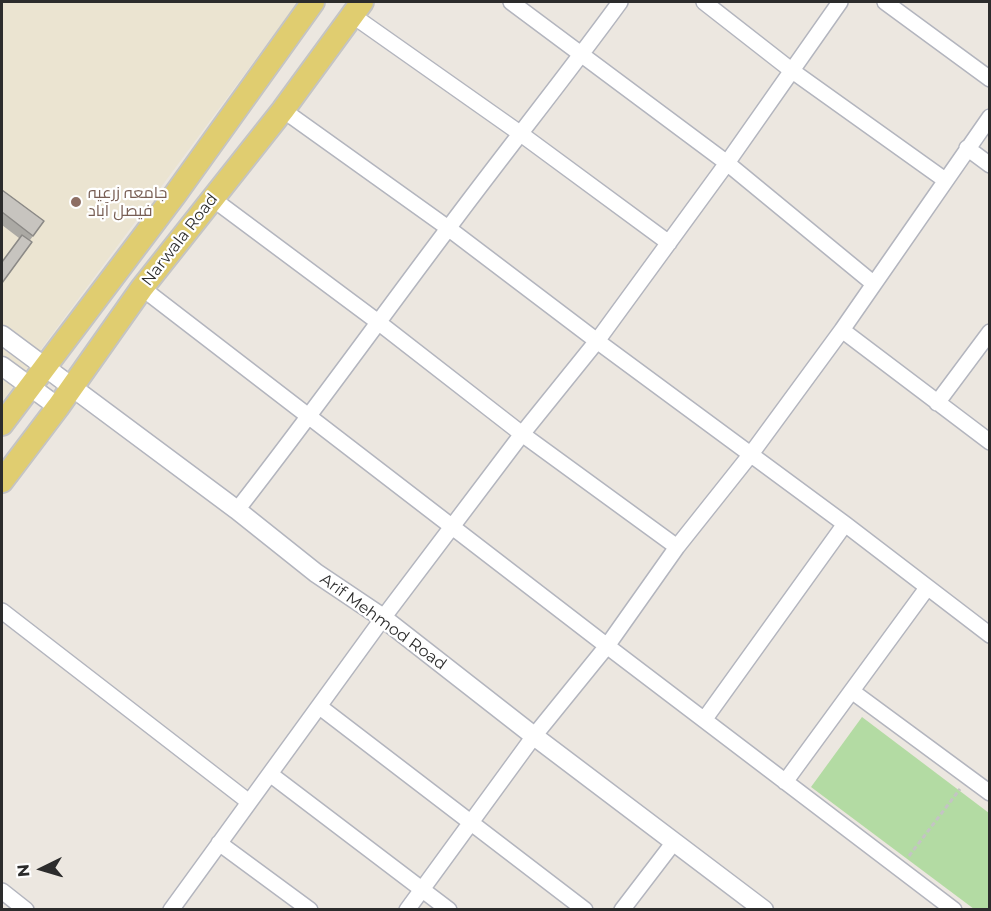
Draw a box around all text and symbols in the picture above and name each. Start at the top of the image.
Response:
place label: جامعہ زرعیہ فیصل آباد [88,183,167,221]
street label: Narwala Road [138,190,222,290]
marker: جامعہ زرعیہ فیصل آباد [69,195,83,209]
street label: Arif Mehmod Road [316,570,450,674]
north arrow [12,839,72,899]
text: N [14,863,34,878]

